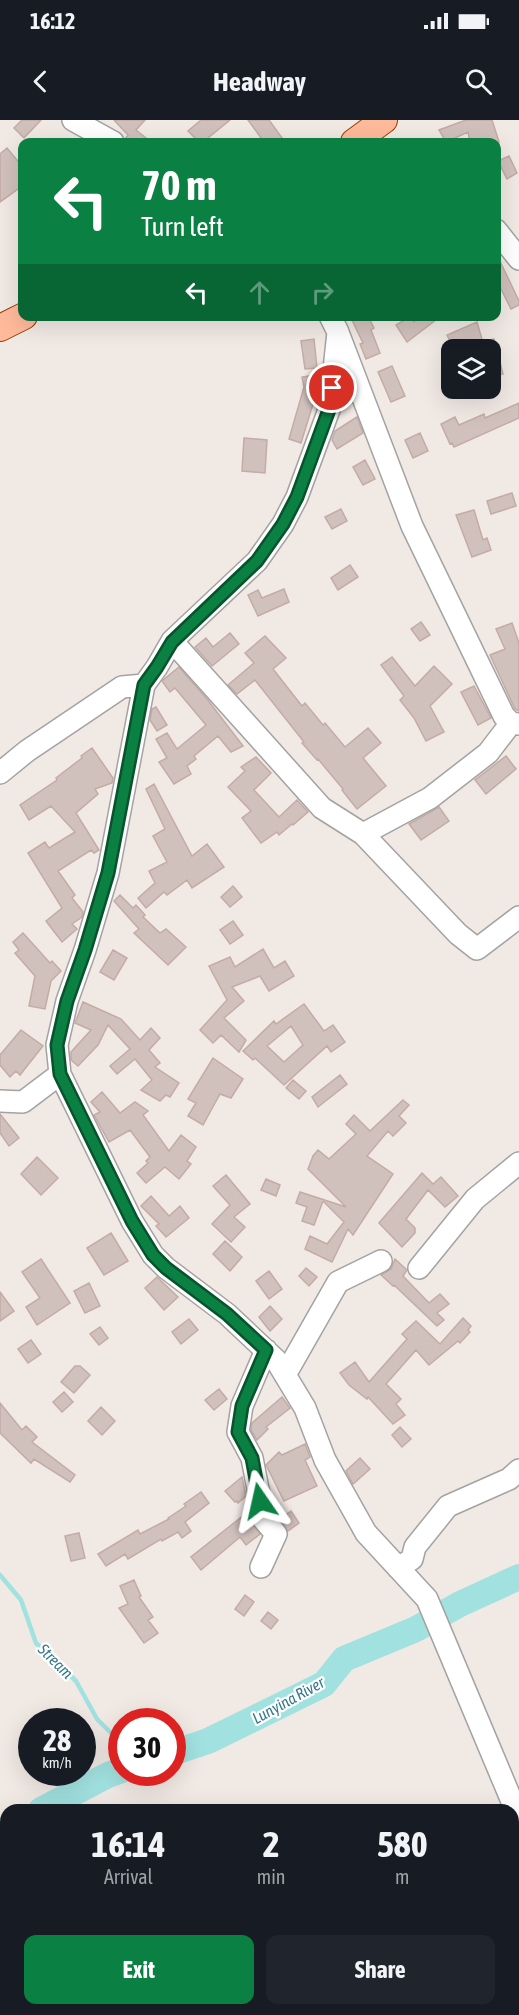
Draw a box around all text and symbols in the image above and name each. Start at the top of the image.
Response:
text: 16:12 [30,8,75,34]
icon: back [24,65,57,98]
icon: search [462,65,495,98]
text: Headway [213,66,306,97]
text: 70 m [141,161,216,209]
icon: left [42,162,120,240]
text: Turn left [141,211,224,242]
icon: left [180,276,213,309]
icon: ahead [243,276,276,309]
icon: right [306,276,339,309]
map controls [441,339,501,399]
button: layers [441,339,501,399]
pin [306,362,357,413]
icon: arrive [315,371,348,404]
position arrow [228,1469,292,1533]
water label: Stream [34,1639,77,1682]
water label: Lunyina River [249,1672,329,1728]
speed limit sign: 30 [108,1708,186,1786]
text: 28 [43,1723,71,1757]
text: km/h [42,1754,72,1771]
text: 16:14 [91,1823,165,1865]
text: 2 [263,1823,280,1865]
text: 580 [377,1823,428,1865]
text: Arrival [104,1865,153,1888]
text: min [257,1865,286,1888]
text: m [395,1865,409,1888]
button: Exit [24,1935,254,2004]
button: Share [266,1935,495,2004]

